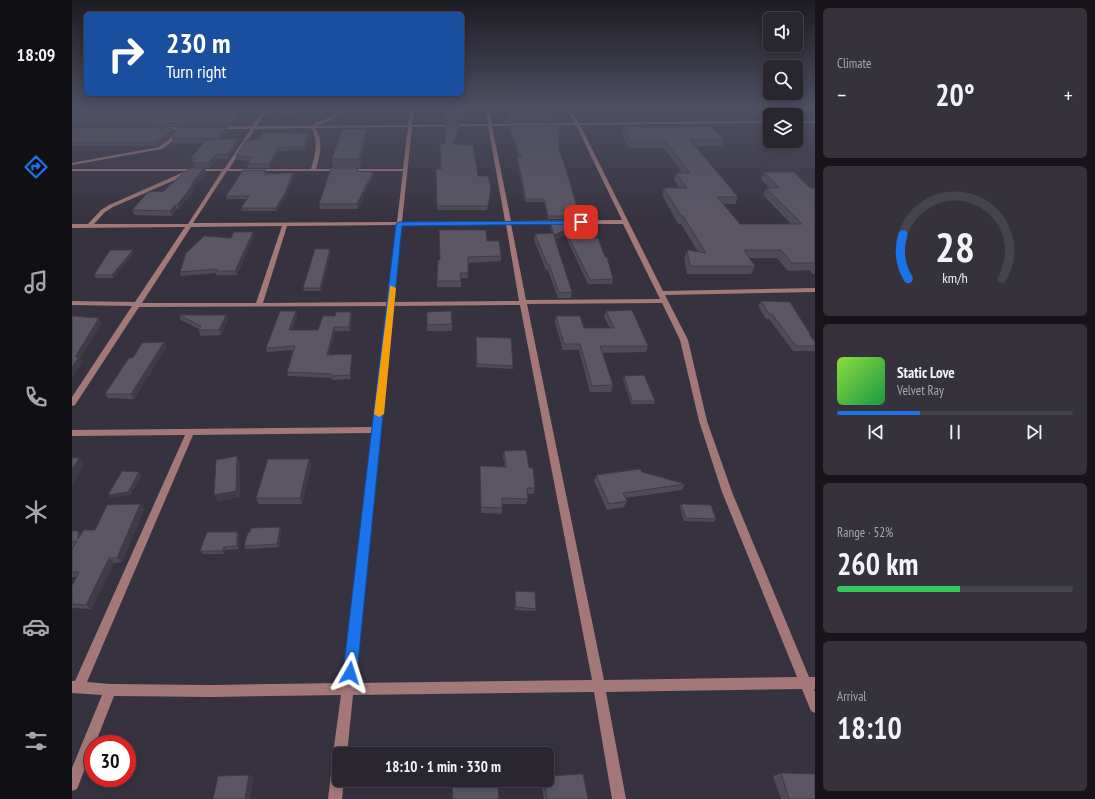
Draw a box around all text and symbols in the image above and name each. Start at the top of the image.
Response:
map controls [763,12,803,148]
button: sound [763,12,803,52]
text: 230 m [166,24,230,61]
icon: right [100,28,152,80]
text: 18:09 [17,43,55,66]
text: Climate [837,55,871,72]
text: Turn right [166,60,226,83]
button: search [763,60,803,100]
text: 20° [935,75,975,114]
text: − [837,81,846,109]
text: + [1064,81,1073,109]
button: layers [763,108,803,148]
icon: directions [22,153,50,181]
pin [564,205,598,239]
icon: arrive [570,211,592,233]
text: 28 [935,220,975,273]
icon: music [22,268,50,296]
text: km/h [942,268,968,287]
text: Static Love [897,363,955,382]
text: Velvet Ray [897,382,944,399]
icon: phone [22,383,50,411]
icon: previous [865,421,887,443]
icon: pause [944,421,966,443]
icon: next [1023,421,1045,443]
icon: climate [22,498,50,526]
text: Range · 52% [837,524,893,541]
text: 260 km [837,544,918,583]
icon: car [22,613,50,641]
position arrow [329,652,371,694]
text: Arrival [837,688,866,705]
text: 18:10 [837,708,902,747]
icon: filters [22,727,50,755]
speed limit sign: 30 [84,735,136,787]
text: 18:10 · 1 min · 330 m [385,757,501,776]

